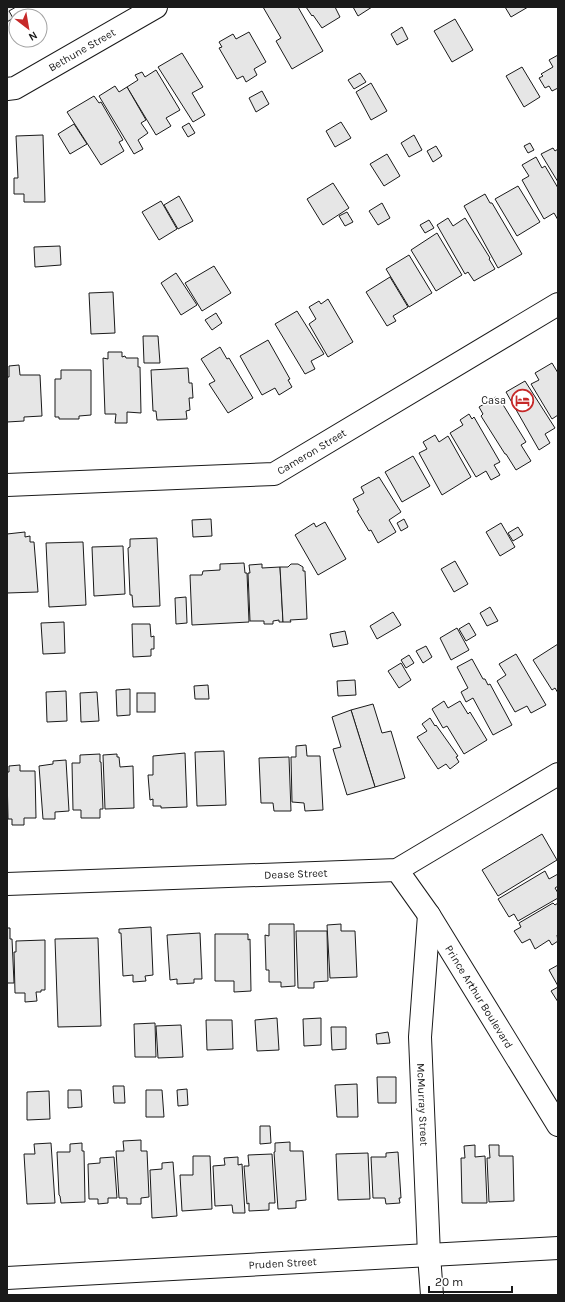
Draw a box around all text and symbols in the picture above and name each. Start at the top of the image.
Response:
north arrow [8,8,48,48]
street label: Bethune Street [46,26,118,74]
text: N [26,29,40,44]
hotel icon: Casa [509,387,535,413]
place label: Casa [481,394,506,407]
street label: Cameron Street [275,426,349,478]
street label: Dease Street [264,867,328,882]
street label: Prince Arthur Boulevard [442,943,515,1051]
street label: McMurray Street [414,1063,430,1146]
street label: Pruden Street [248,1255,317,1272]
scale bar [429,1268,512,1294]
text: 20 m [435,1275,463,1289]

